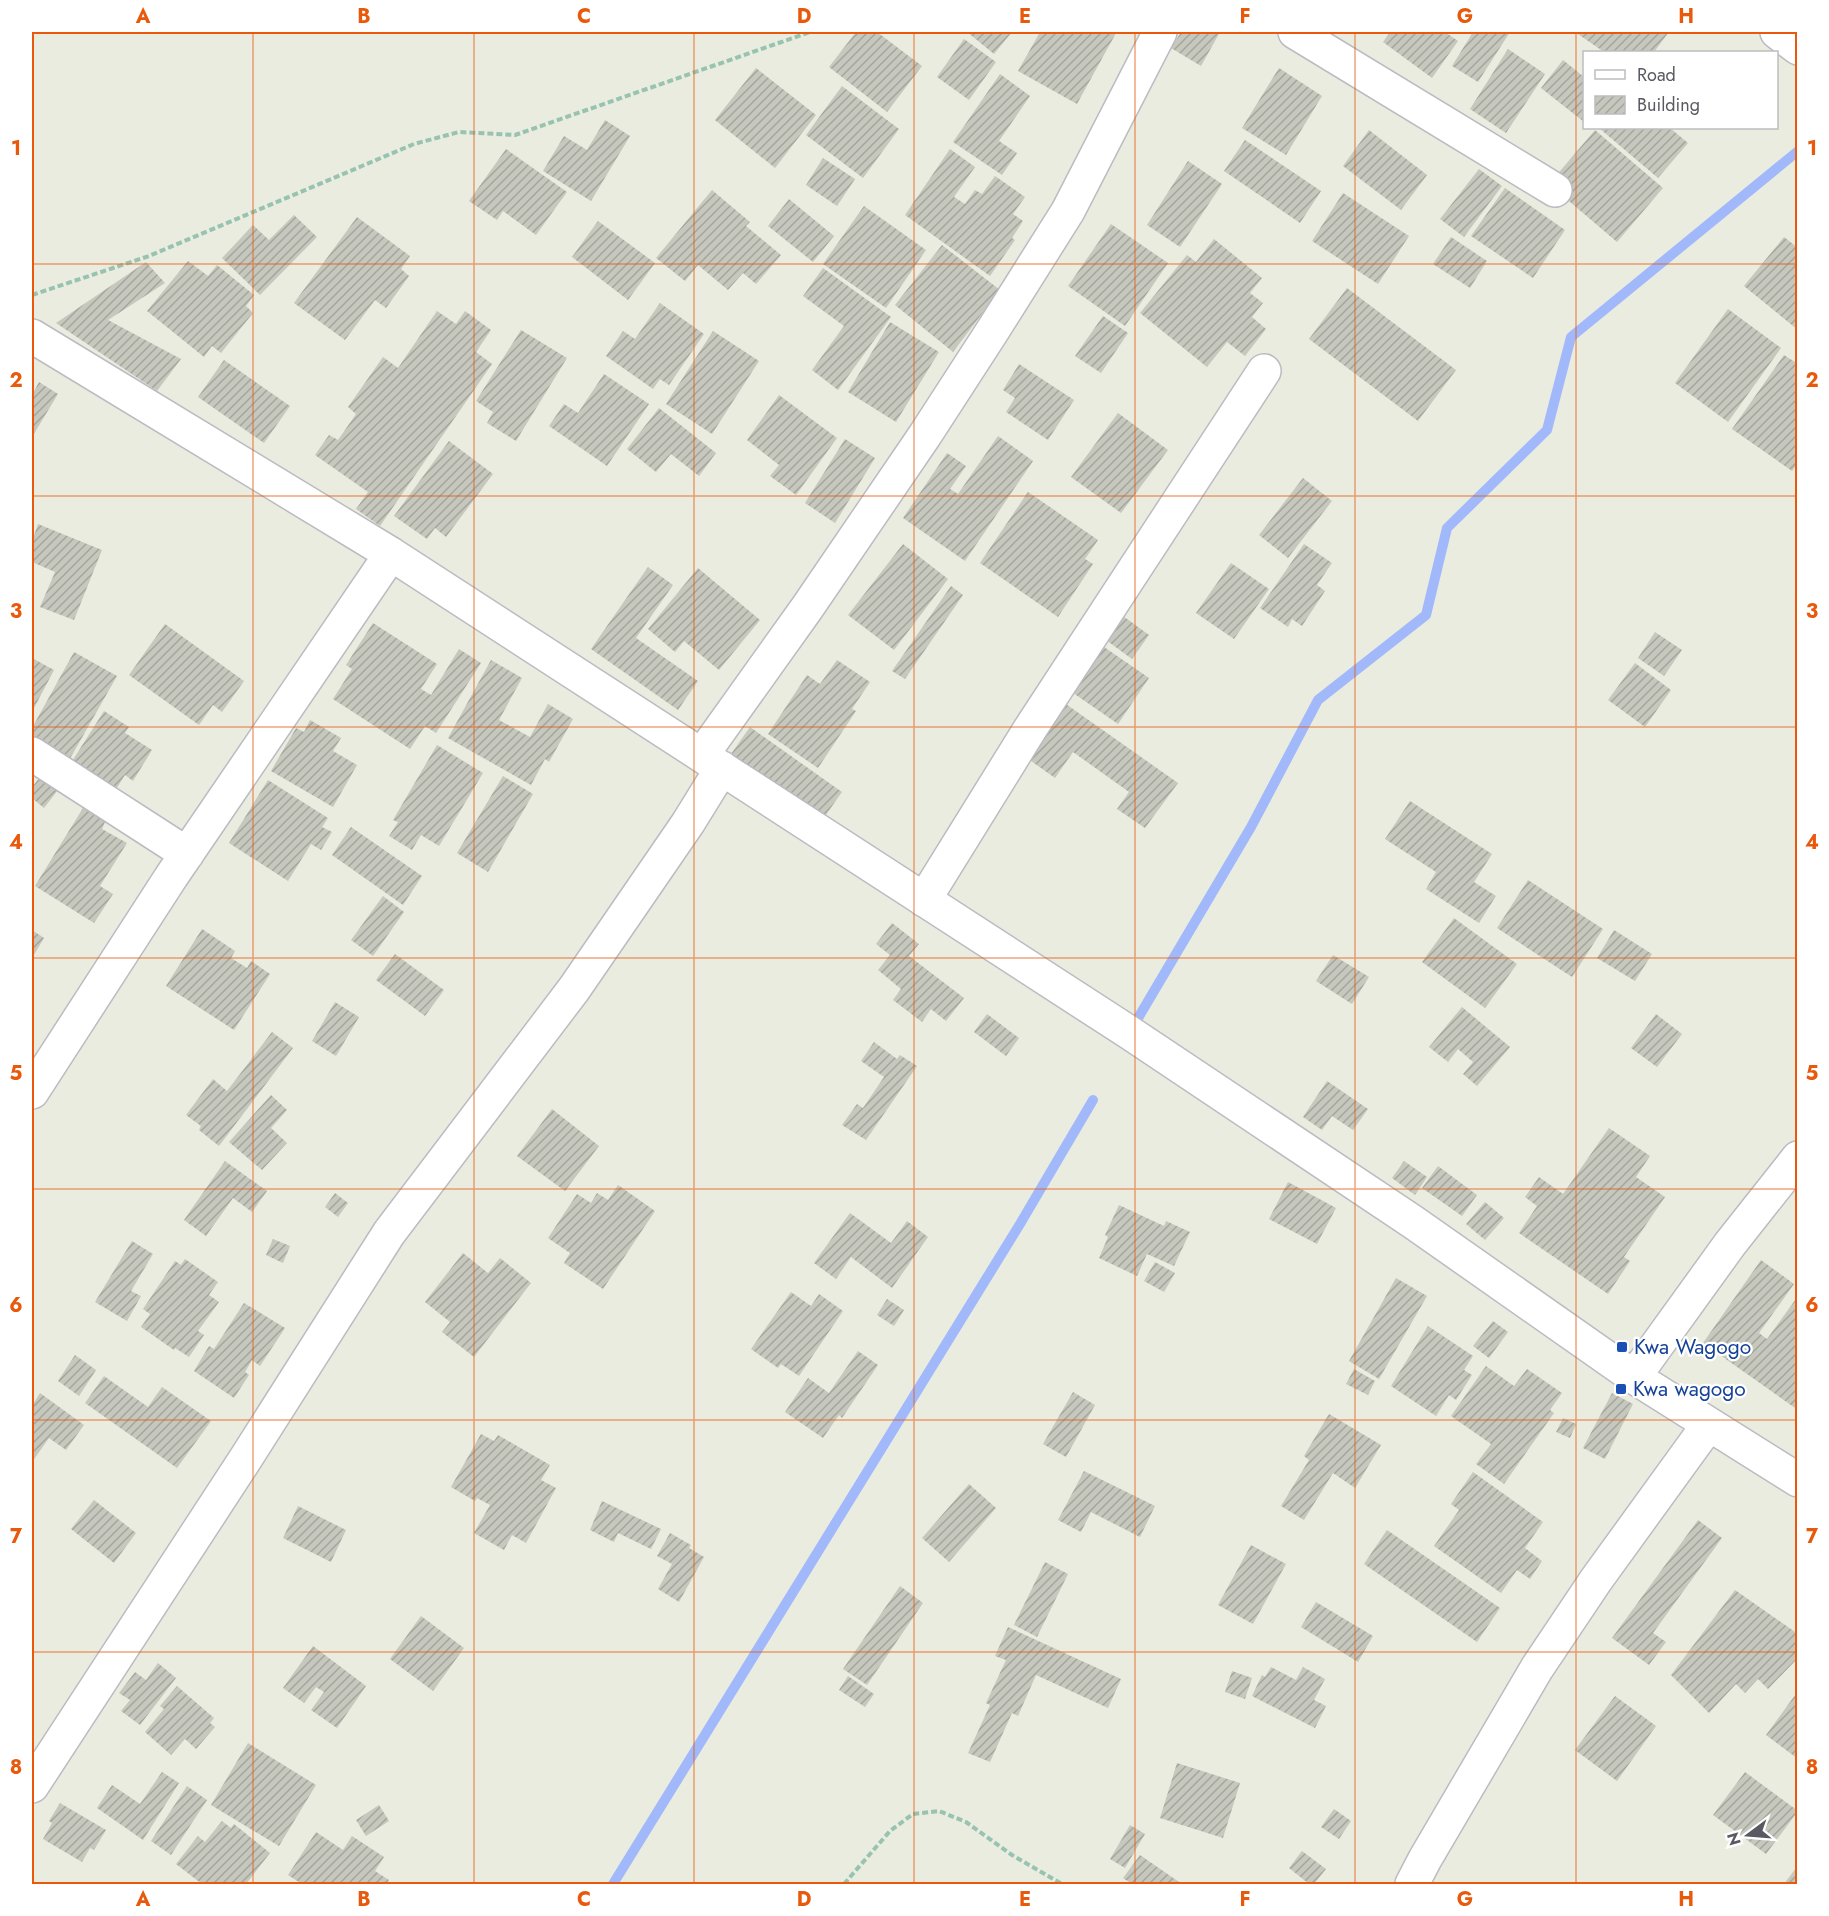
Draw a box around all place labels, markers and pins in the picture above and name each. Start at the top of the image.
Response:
place label: Kwa Wagogo [1634,1332,1751,1362]
marker: Kwa Wagogo [1615,1340,1629,1354]
place label: Kwa wagogo [1633,1374,1746,1404]
marker: Kwa wagogo [1614,1382,1628,1396]

